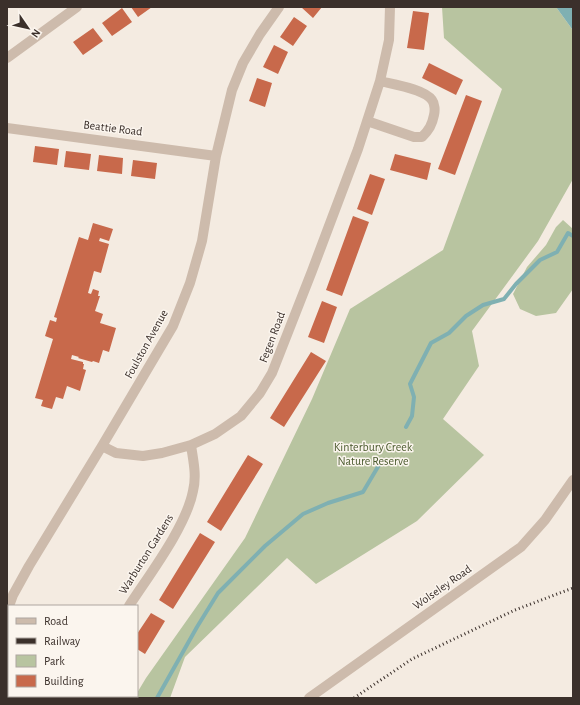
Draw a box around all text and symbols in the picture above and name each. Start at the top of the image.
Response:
north arrow [8,8,48,48]
text: N [29,27,43,40]
street label: Beattie Road [83,118,143,138]
street label: Foulston Avenue [122,308,170,380]
street label: Fegen Road [257,310,287,364]
park label: Kinterbury Creek Nature Reserve [334,441,413,467]
street label: Warburton Gardens [117,512,175,596]
street label: Wolseley Road [411,562,474,612]
legend [8,605,138,697]
text: Road [44,615,68,627]
text: Railway [44,635,80,648]
text: Park [44,655,65,667]
text: Building [44,675,84,687]

